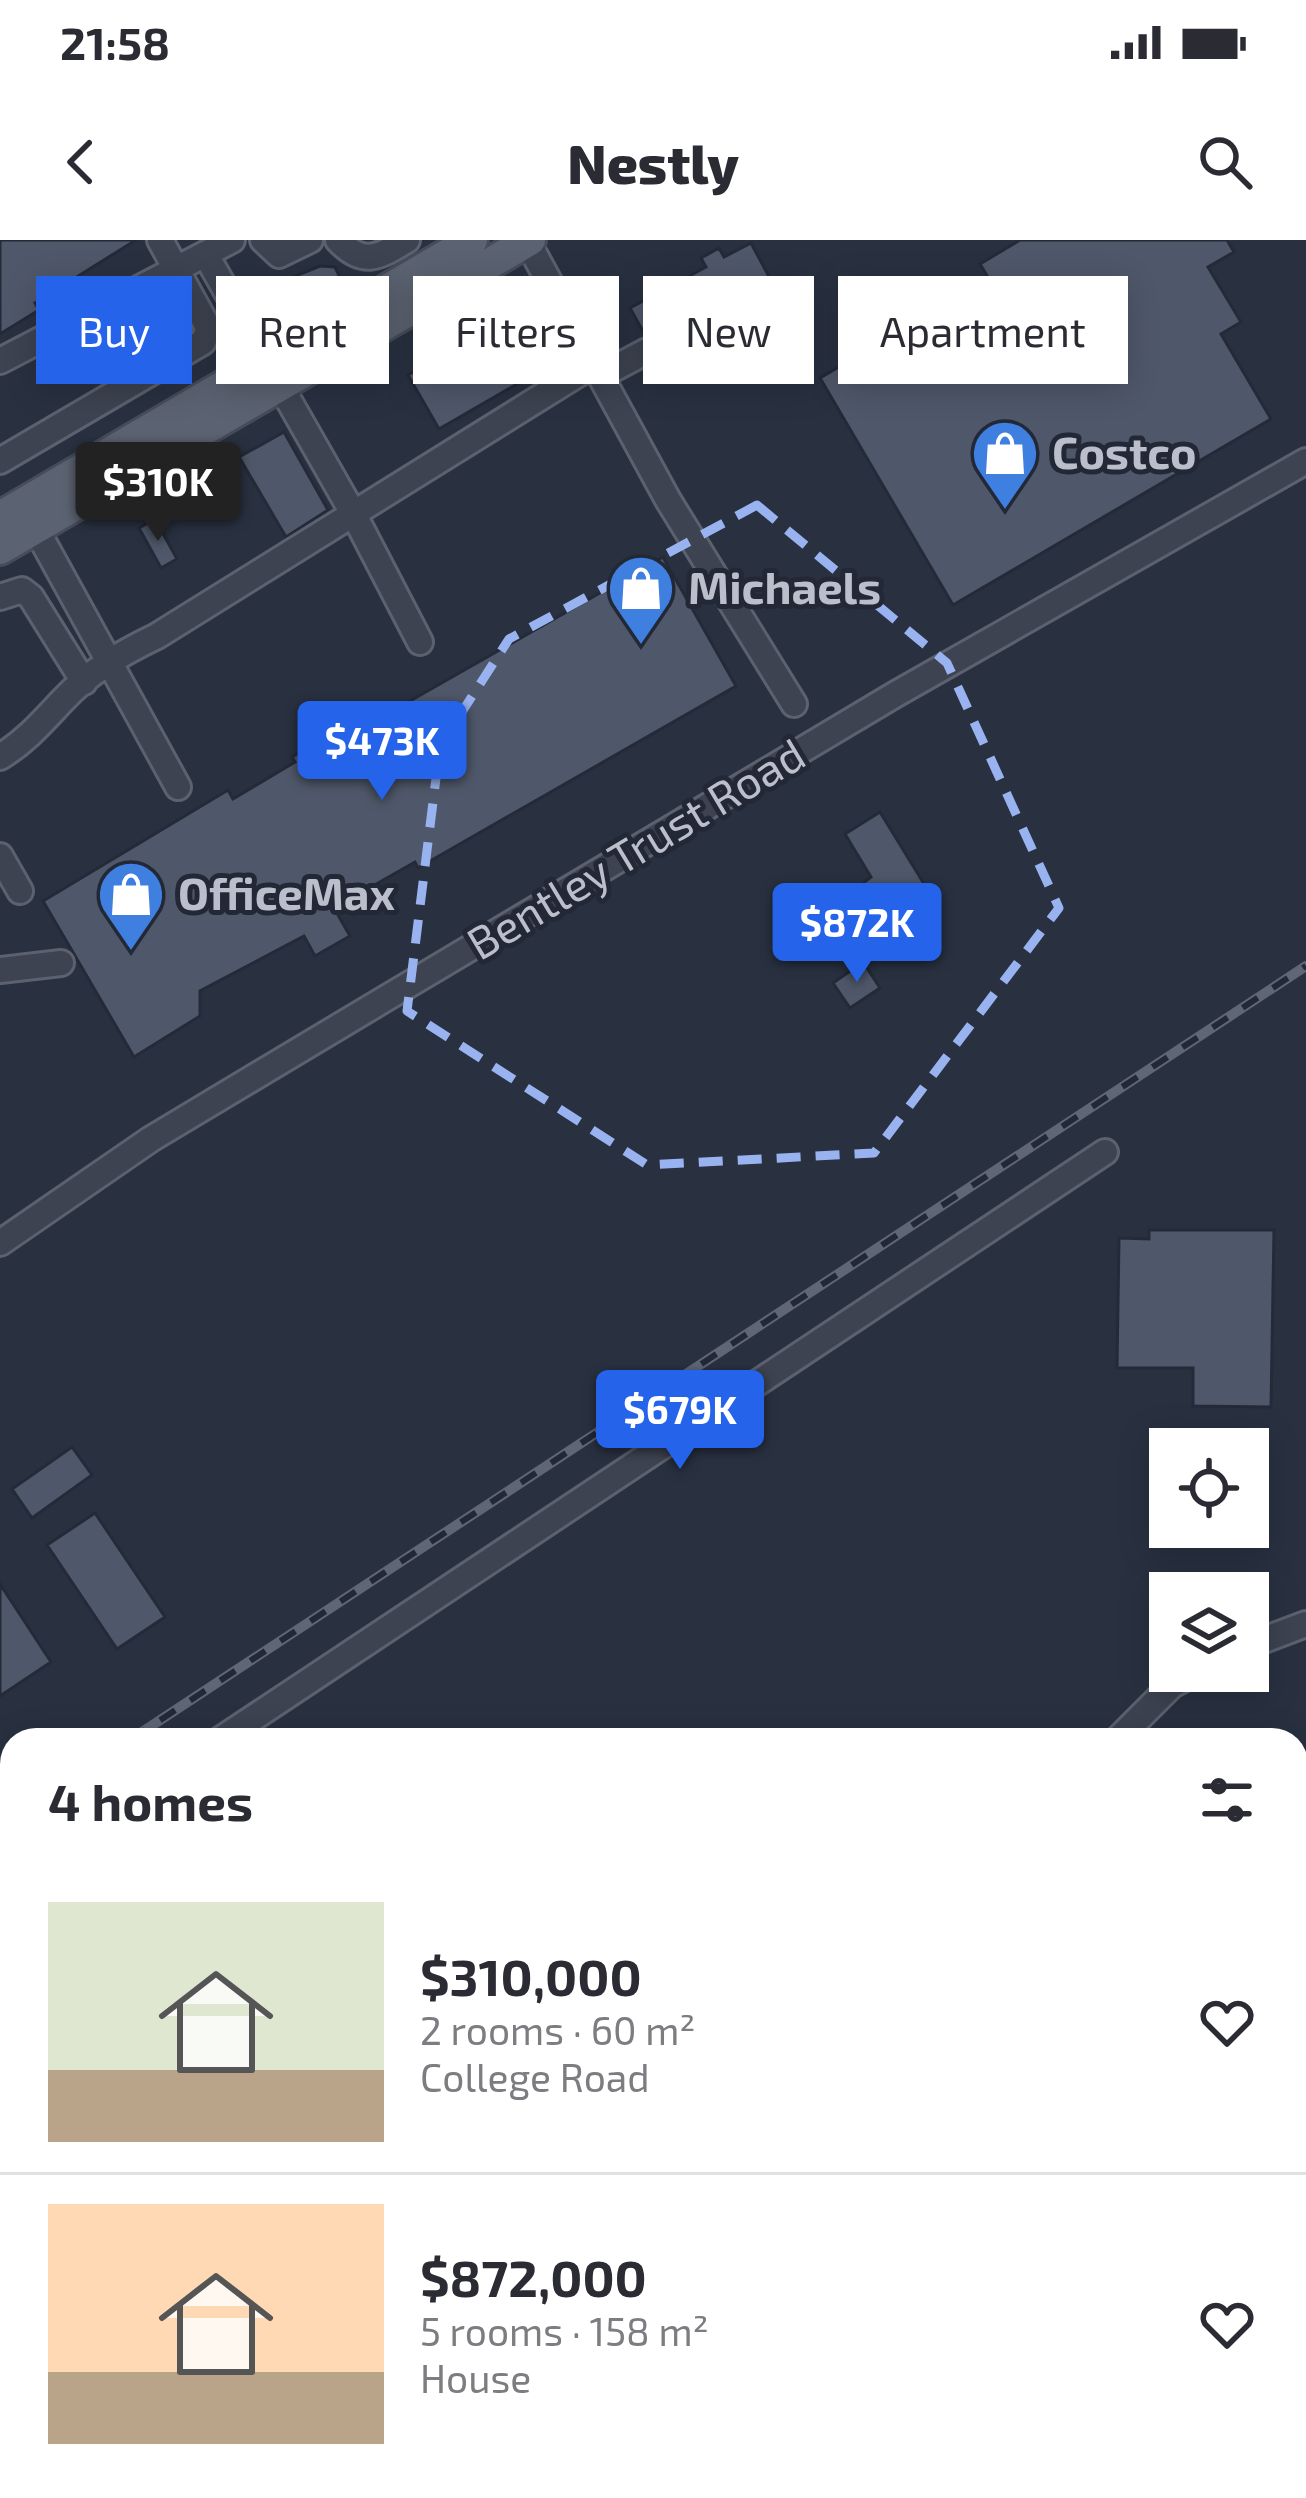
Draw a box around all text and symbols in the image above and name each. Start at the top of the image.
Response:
text: 21:58 [60,15,170,69]
icon: back [48,129,114,195]
icon: search [1192,129,1258,195]
text: Nestly [567,130,739,195]
chip: Buy [36,276,192,384]
chip: Rent [216,276,389,384]
chip: Filters [413,276,619,384]
chip: New [643,276,814,384]
chip: Apartment [838,276,1128,384]
shop icon: Costco [970,418,1040,512]
place label: Costco [1052,424,1197,478]
pin: $310K [74,442,242,544]
text: $310K [103,457,213,504]
shop icon: Michaels [606,553,676,647]
place label: Michaels [688,559,881,613]
pin: $473K [298,701,466,803]
text: $473K [325,716,439,763]
street label: Bentley Trust Road [457,725,813,969]
shop icon: OfficeMax [96,859,166,953]
place label: OfficeMax [178,865,395,919]
pin: $872K [773,883,941,985]
text: $872K [800,898,914,945]
pin: $679K [596,1370,764,1472]
text: $679K [623,1385,737,1432]
map controls [1149,1428,1269,1692]
button: locate [1149,1428,1269,1548]
button: layers [1149,1572,1269,1692]
icon: filters [1194,1767,1260,1833]
text: 4 homes [48,1770,253,1831]
text: $310,000 [420,1945,642,2006]
icon: home [144,1950,288,2094]
icon: heart [1194,1989,1260,2055]
text: 2 rooms · 60 m² [420,2006,695,2053]
text: College Road [420,2053,650,2100]
text: $872,000 [420,2246,647,2307]
icon: home [144,2252,288,2396]
icon: heart [1194,2291,1260,2357]
text: 5 rooms · 158 m² [420,2307,709,2354]
text: House [420,2354,531,2401]

